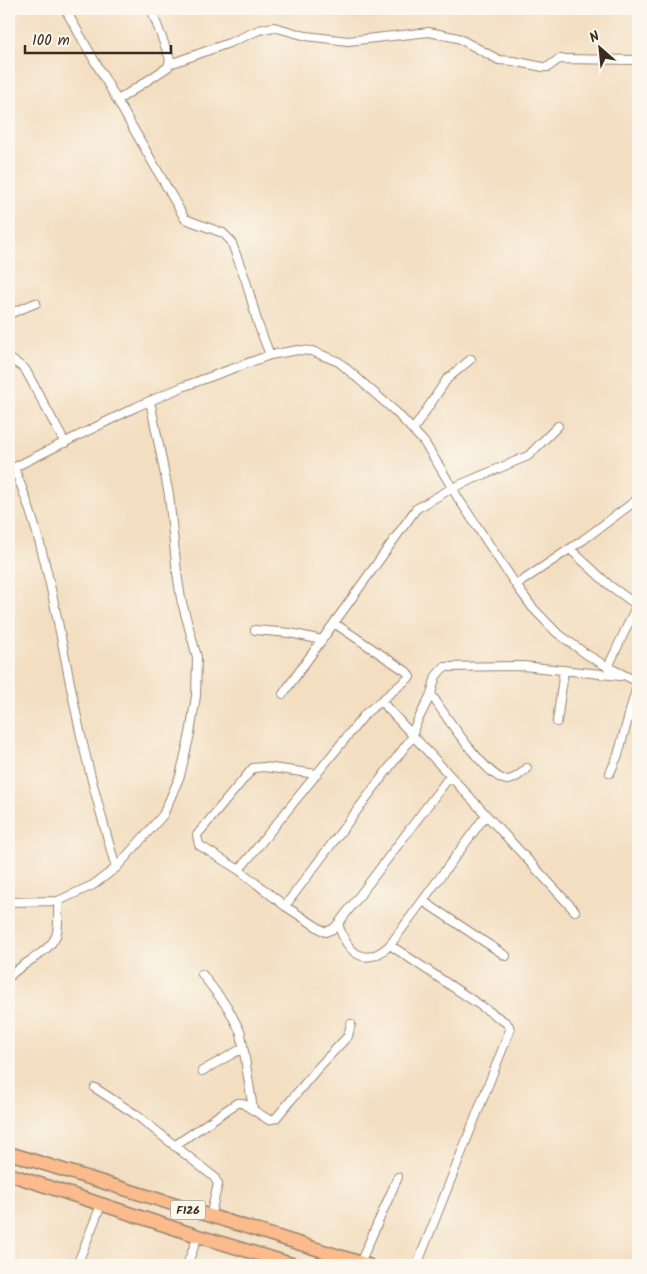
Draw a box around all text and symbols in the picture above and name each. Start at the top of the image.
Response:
scale bar [25,22,171,54]
north arrow [574,22,624,72]
text: N [586,25,604,49]
text: 100 m [32,29,70,53]
road number: F126 [170,1200,206,1220]

